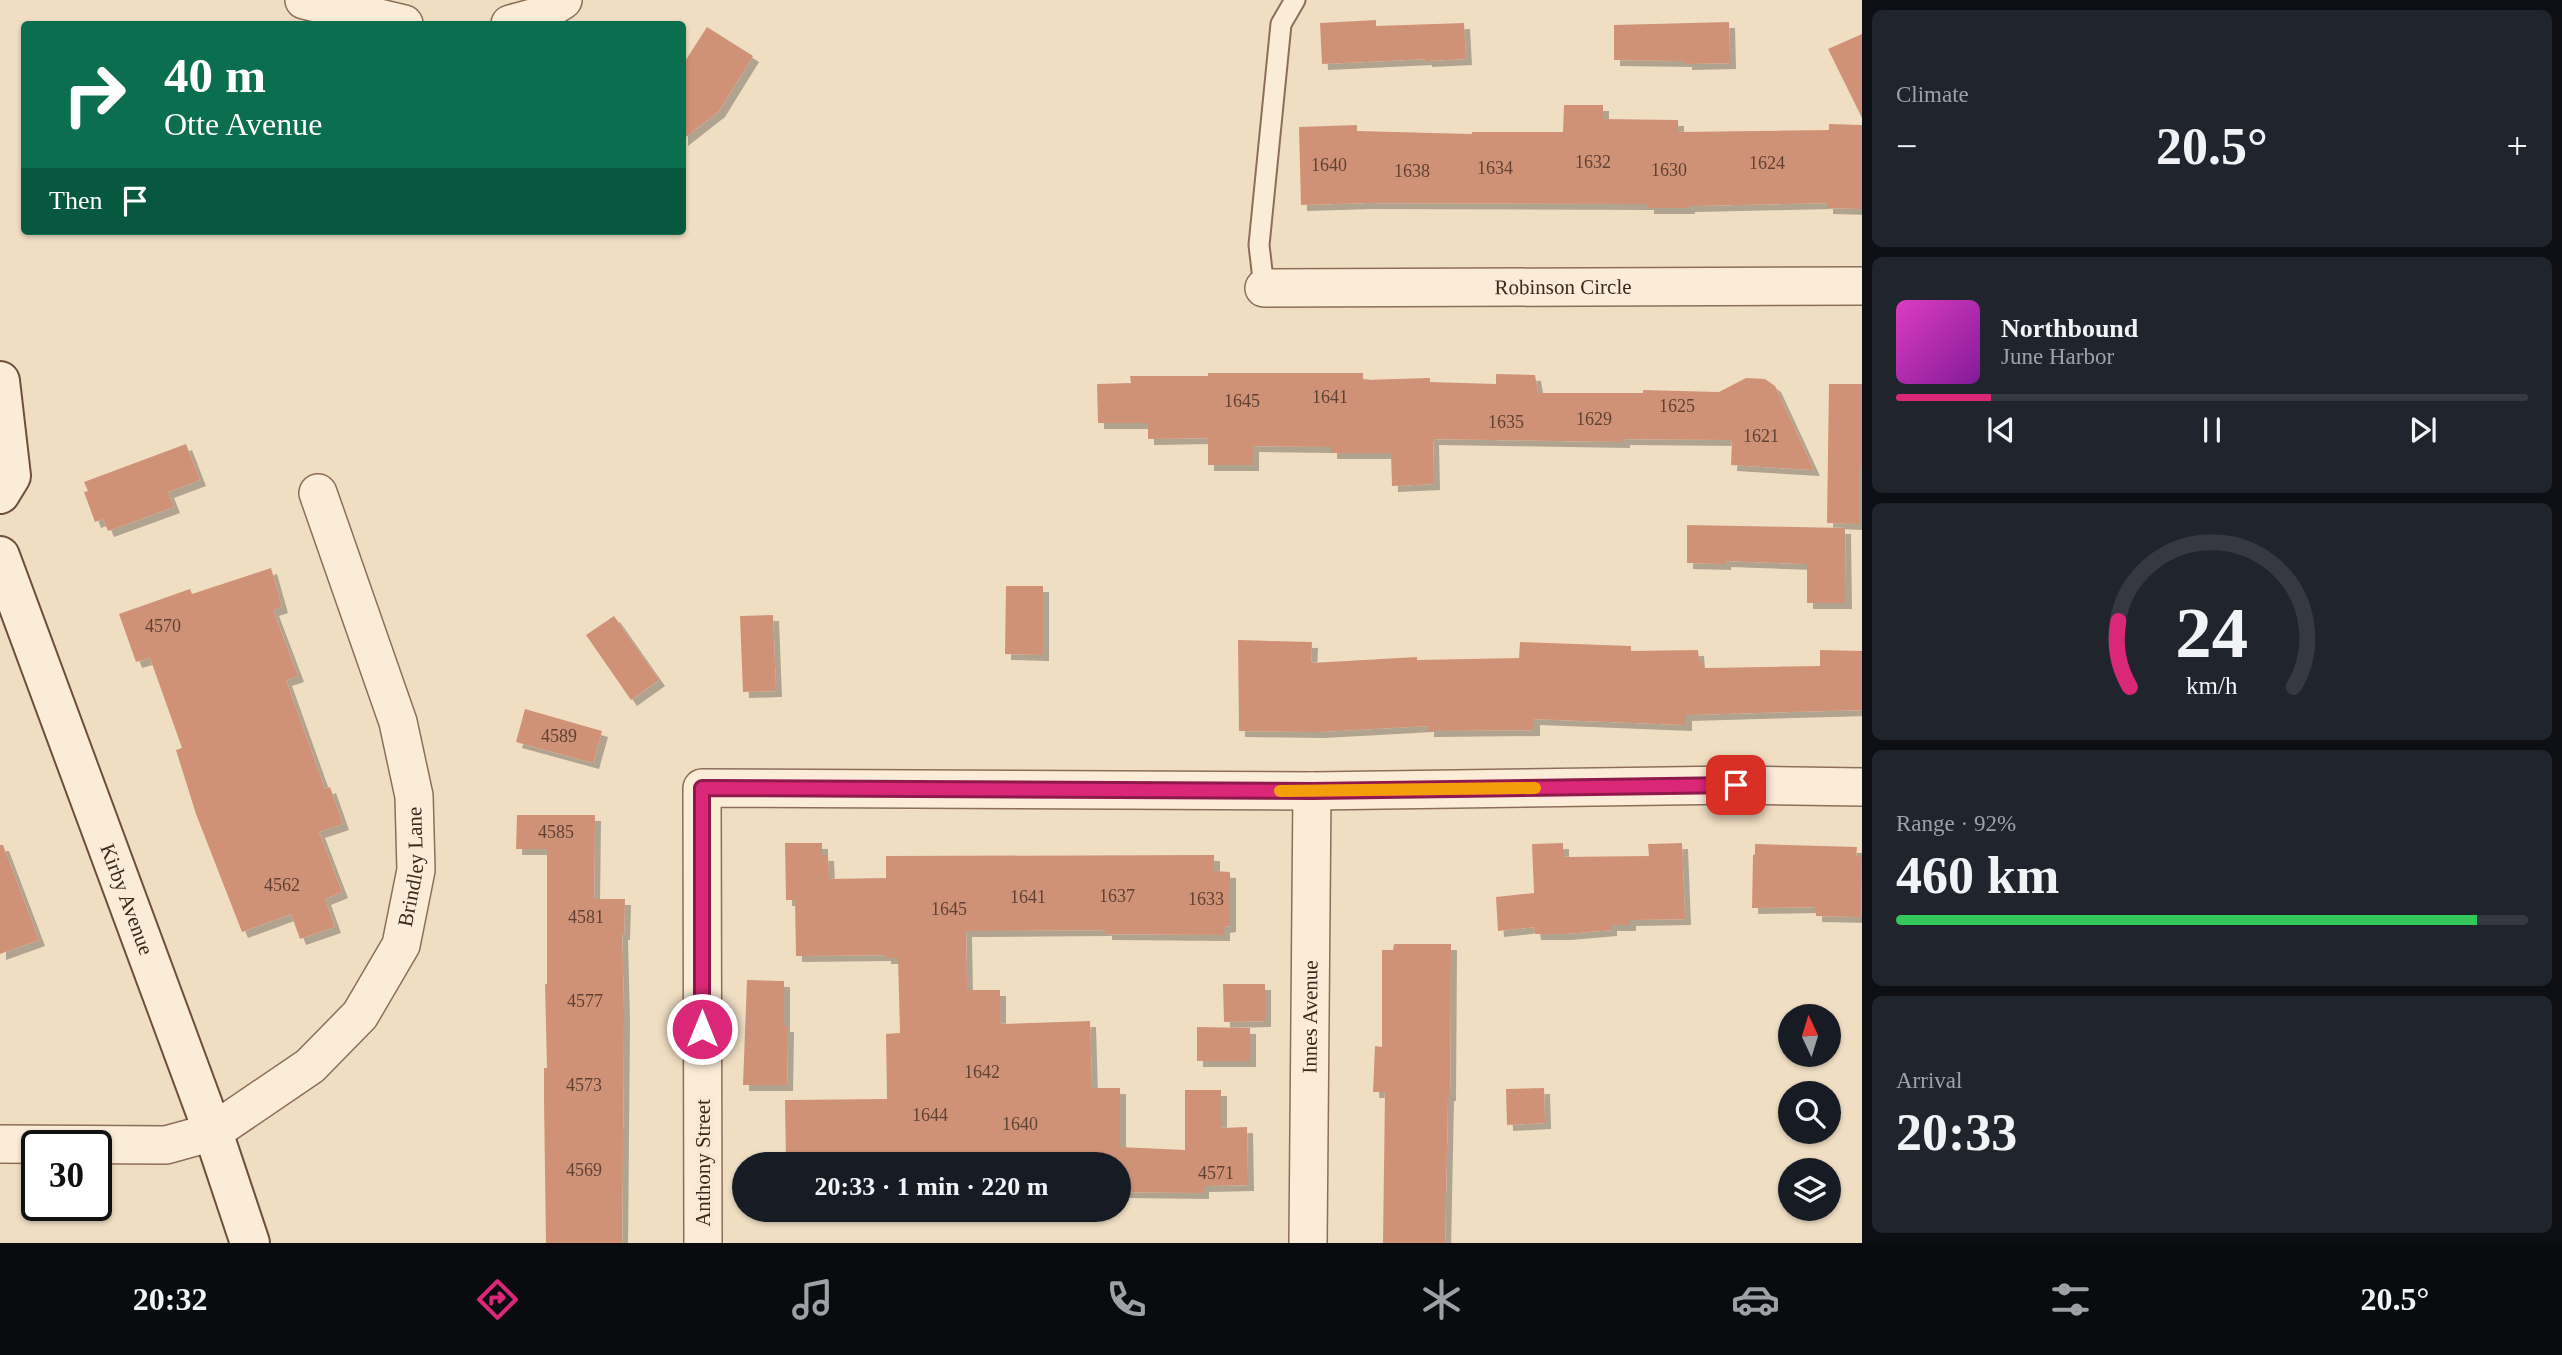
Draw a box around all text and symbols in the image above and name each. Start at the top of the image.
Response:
text: 40 m [164,48,266,103]
icon: right [49,49,140,140]
text: Climate [1896,82,1969,107]
text: Otte Avenue [164,106,322,142]
text: 20.5° [2156,118,2268,175]
text: − [1896,125,1917,167]
text: + [2507,125,2528,167]
house number: 1632 [1575,152,1611,172]
house number: 1624 [1749,153,1785,173]
house number: 1640 [1311,155,1347,175]
house number: 1634 [1477,158,1513,178]
house number: 1630 [1651,160,1687,180]
house number: 1638 [1394,161,1430,181]
icon: arrive [116,182,154,220]
text: Then [49,186,102,215]
street label: Robinson Circle [1494,275,1632,299]
text: Northbound [2001,314,2138,343]
text: June Harbor [2001,344,2114,369]
house number: 1641 [1312,387,1348,407]
house number: 1645 [1224,391,1260,411]
house number: 1625 [1659,396,1695,416]
house number: 1629 [1576,409,1612,429]
icon: previous [1982,411,2020,449]
icon: pause [2193,411,2231,449]
icon: next [2404,411,2442,449]
house number: 1635 [1488,412,1524,432]
house number: 1621 [1743,426,1779,446]
text: 24 [2176,593,2248,674]
house number: 4570 [145,616,181,636]
text: km/h [2186,672,2238,699]
house number: 4589 [541,726,577,746]
pin [1706,755,1766,815]
icon: arrive [1717,766,1755,804]
street label: Brindley Lane [393,806,428,929]
text: Range · 92% [1896,811,2016,836]
house number: 4585 [538,822,574,842]
street label: Kirby Avenue [95,840,158,958]
text: 460 km [1896,847,2059,904]
house number: 4562 [264,875,300,895]
house number: 1637 [1099,886,1135,906]
house number: 1641 [1010,887,1046,907]
house number: 1633 [1188,889,1224,909]
house number: 1645 [931,899,967,919]
house number: 4581 [568,907,604,927]
street label: Innes Avenue [1297,960,1323,1074]
house number: 4577 [567,991,603,1011]
position arrow [665,992,739,1066]
north arrow [1778,1004,1841,1068]
map controls [1778,1004,1841,1221]
house number: 1642 [964,1062,1000,1082]
text: Arrival [1896,1068,1962,1093]
house number: 4573 [566,1075,602,1095]
button: search [1778,1081,1841,1144]
street label: Anthony Street [691,1099,715,1227]
text: 20:33 [1896,1104,2017,1161]
house number: 1644 [912,1105,948,1125]
house number: 1640 [1002,1114,1038,1134]
speed limit sign: 30 [21,1130,112,1221]
button: layers [1778,1158,1841,1221]
house number: 4569 [566,1160,602,1180]
house number: 4571 [1198,1163,1234,1183]
text: 20:33 · 1 min · 220 m [815,1172,1049,1201]
icon: directions [473,1275,522,1324]
icon: music [788,1275,837,1324]
icon: phone [1102,1275,1151,1324]
icon: climate [1417,1275,1466,1324]
icon: car [1731,1275,1780,1324]
icon: filters [2046,1275,2095,1324]
text: 20:32 [133,1281,207,1317]
text: 20.5° [2360,1281,2429,1317]

